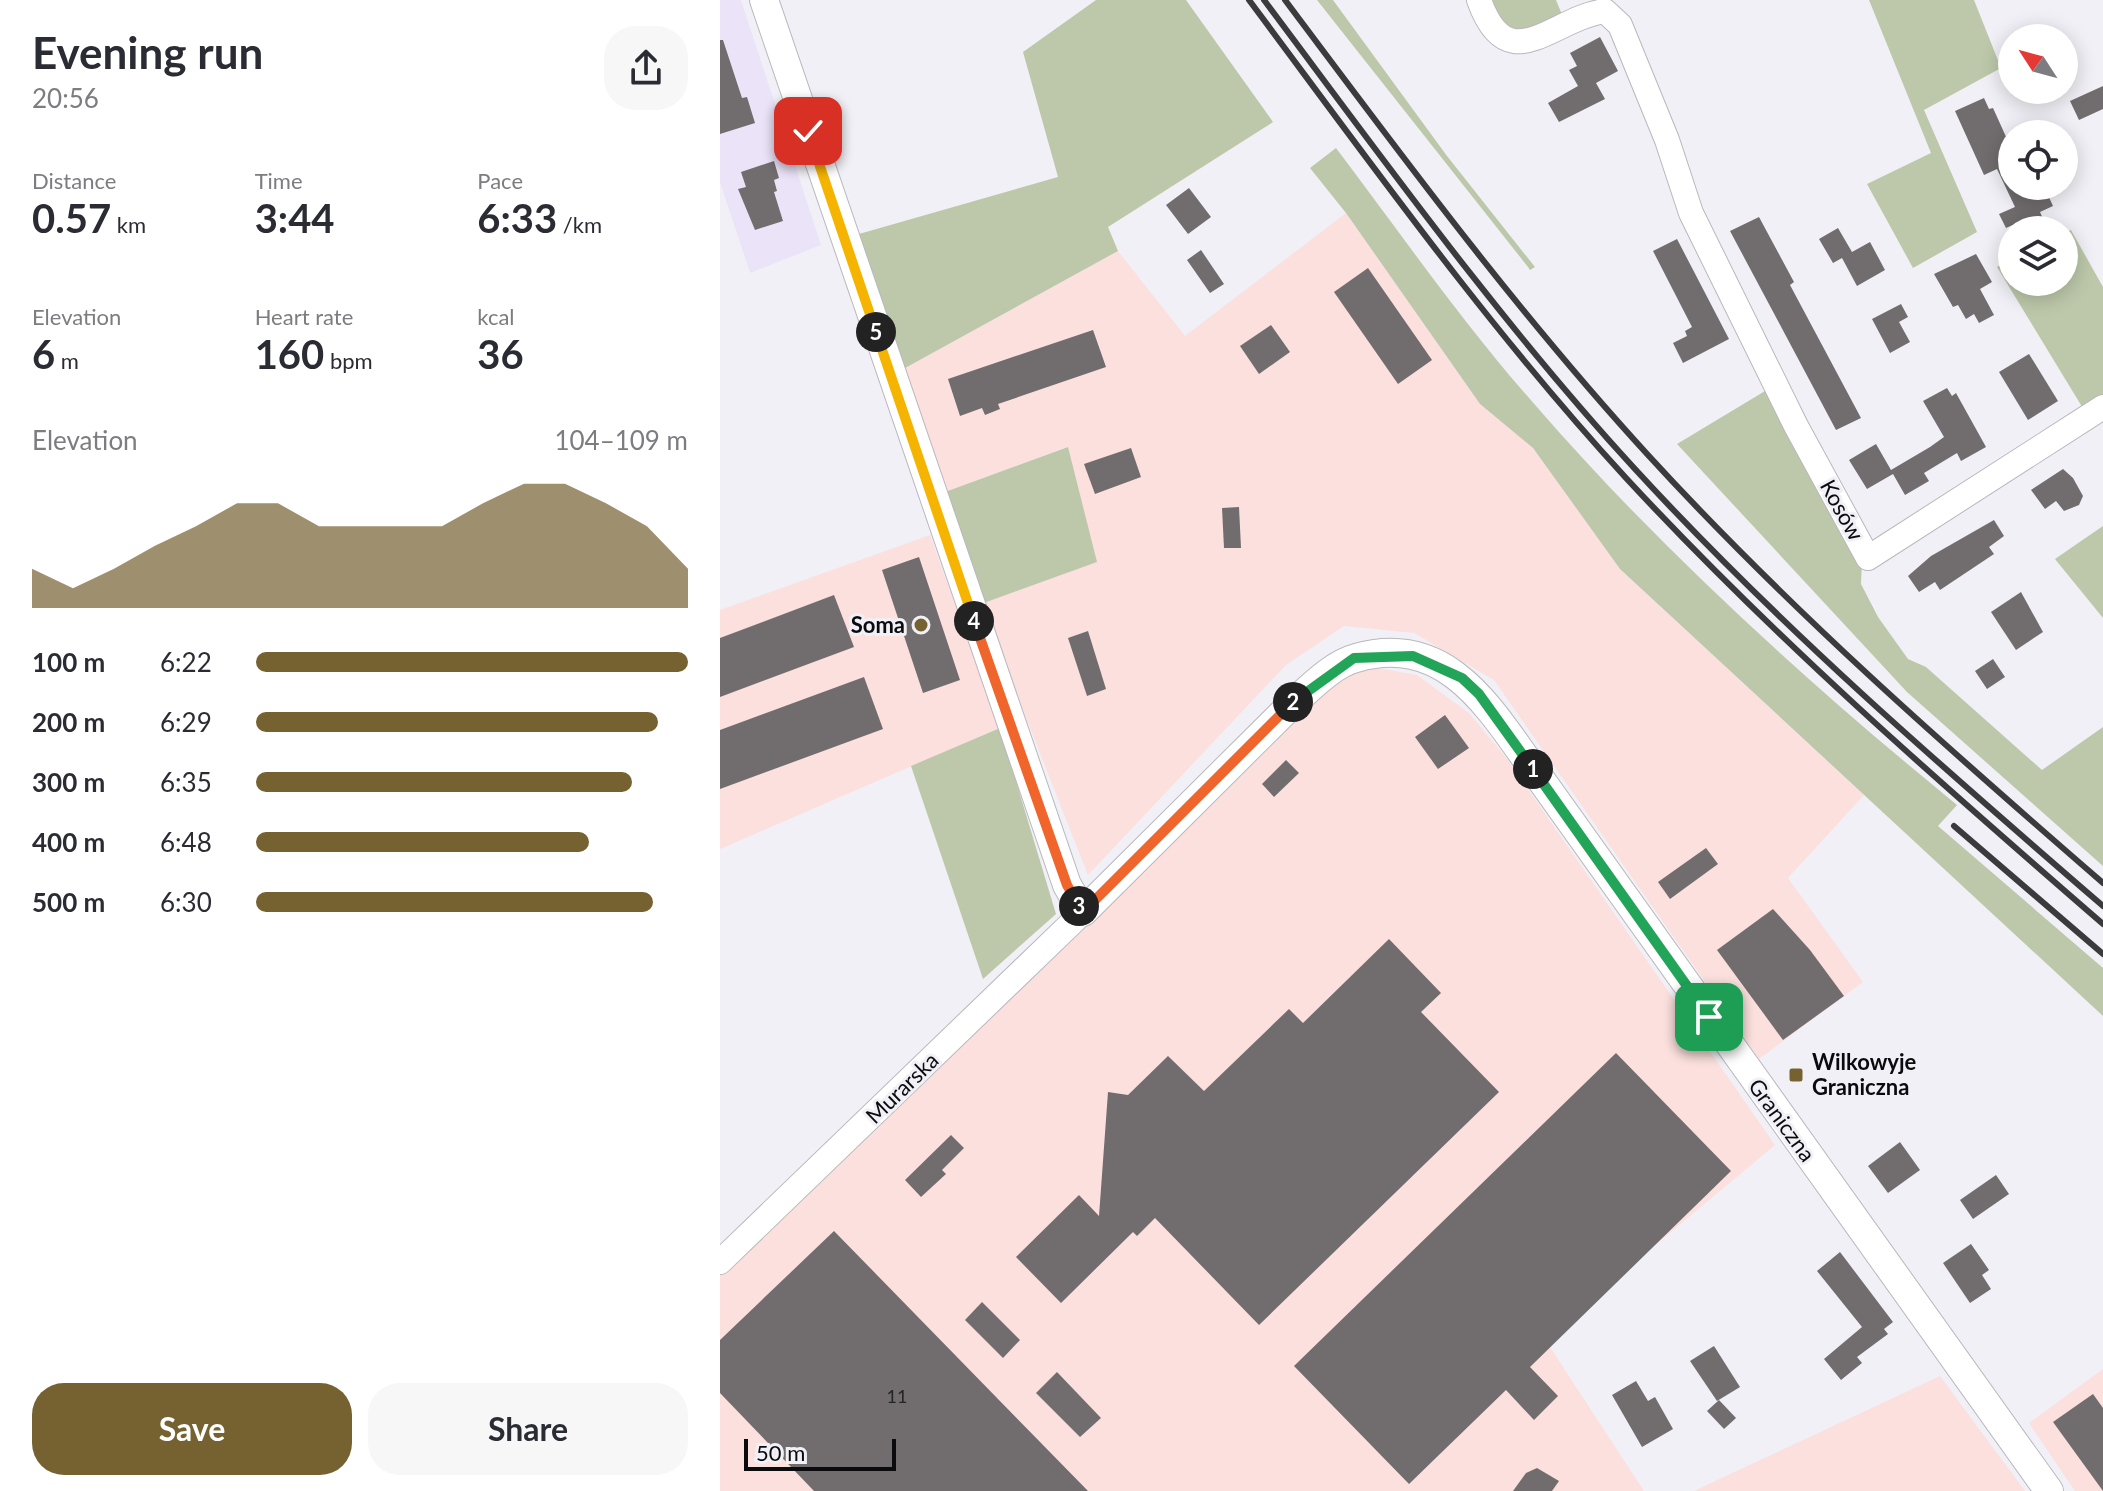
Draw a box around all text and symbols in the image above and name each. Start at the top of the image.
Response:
north arrow [1998,24,2078,104]
map controls [1998,24,2078,296]
text: Evening run [32,26,263,78]
button: share [604,26,688,110]
text: 20:56 [32,82,99,114]
pin [774,97,842,165]
icon: check [786,109,830,153]
button: locate [1998,120,2078,200]
text: Distance [32,167,116,194]
text: Time [255,167,303,194]
text: Pace [477,167,523,194]
text: 0.57 [32,194,111,242]
text: 3:44 [255,194,335,242]
text: 6:33 [477,194,557,242]
text: km [111,211,146,238]
text: /km [557,211,602,238]
button: layers [1998,216,2078,296]
text: Elevation [32,303,121,330]
text: Heart rate [255,303,353,330]
text: kcal [477,303,515,330]
pin: 5 [856,312,896,352]
text: 5 [870,318,882,345]
text: 6 [32,330,55,378]
text: 160 [255,330,324,378]
text: 36 [477,330,524,378]
text: m [55,347,79,374]
text: bpm [324,347,373,374]
text: Elevation [32,424,138,456]
text: 104–109 m [554,424,688,456]
street label: Kosów [1815,475,1870,545]
pin: 4 [954,601,994,641]
text: 4 [968,607,980,634]
place label: Soma [851,611,905,638]
marker: Soma [912,616,930,634]
text: 100 m [32,646,105,678]
text: 6:22 [160,646,212,678]
pin: 2 [1273,682,1313,722]
text: 2 [1287,688,1299,715]
text: 200 m [32,706,105,738]
text: 6:29 [160,706,212,738]
pin: 1 [1513,749,1553,789]
text: 1 [1527,755,1539,782]
text: 300 m [32,766,105,798]
text: 6:35 [160,766,212,798]
text: 400 m [32,826,105,858]
text: 6:48 [160,826,212,858]
text: 500 m [32,886,105,918]
text: 6:30 [160,886,212,918]
pin: 3 [1059,886,1099,926]
text: 3 [1073,892,1085,919]
pin [1675,983,1743,1051]
icon: arrive [1687,995,1731,1039]
street label: Murarska [860,1046,944,1129]
place label: Wilkowyje Graniczna [1812,1048,1917,1100]
marker: Wilkowyje Graniczna [1787,1066,1805,1084]
street label: Graniczna [1743,1073,1822,1166]
button: Save [32,1383,352,1475]
button: Share [368,1383,688,1475]
house number: 11 [887,1385,907,1407]
scale bar [744,1435,896,1471]
text: 50 m [756,1439,805,1466]

